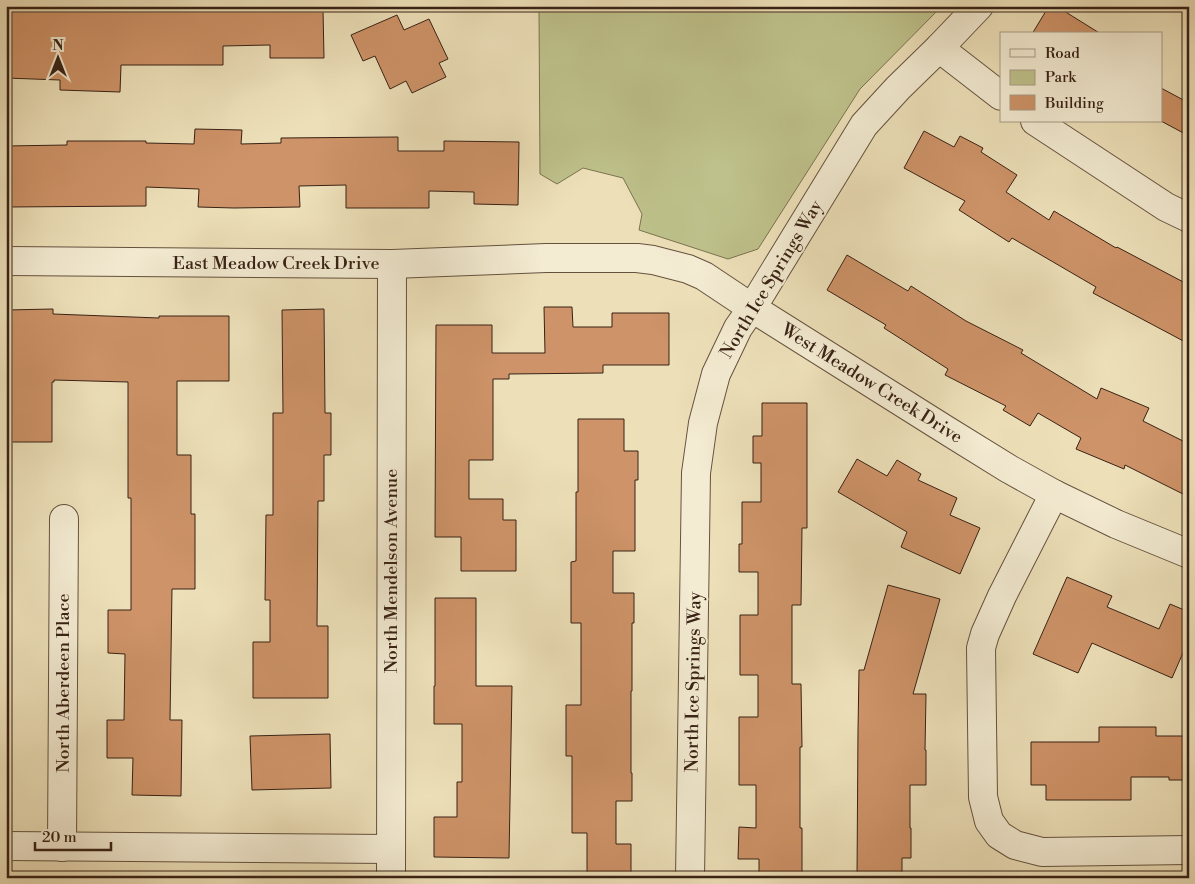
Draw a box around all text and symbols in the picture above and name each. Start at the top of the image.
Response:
north arrow [32,32,82,82]
legend [1000,32,1162,122]
text: N [52,37,64,55]
text: Road [1045,44,1080,63]
text: Park [1045,68,1077,87]
text: Building [1044,94,1104,113]
street label: North Ice Springs Way [715,196,828,363]
street label: East Meadow Creek Drive [173,252,379,275]
street label: West Meadow Creek Drive [776,318,967,449]
street label: North Mendelson Avenue [380,469,403,673]
street label: North Ice Springs Way [680,591,707,773]
street label: North Aberdeen Place [52,593,75,773]
scale bar [35,819,111,851]
text: 20 m [42,828,77,847]

